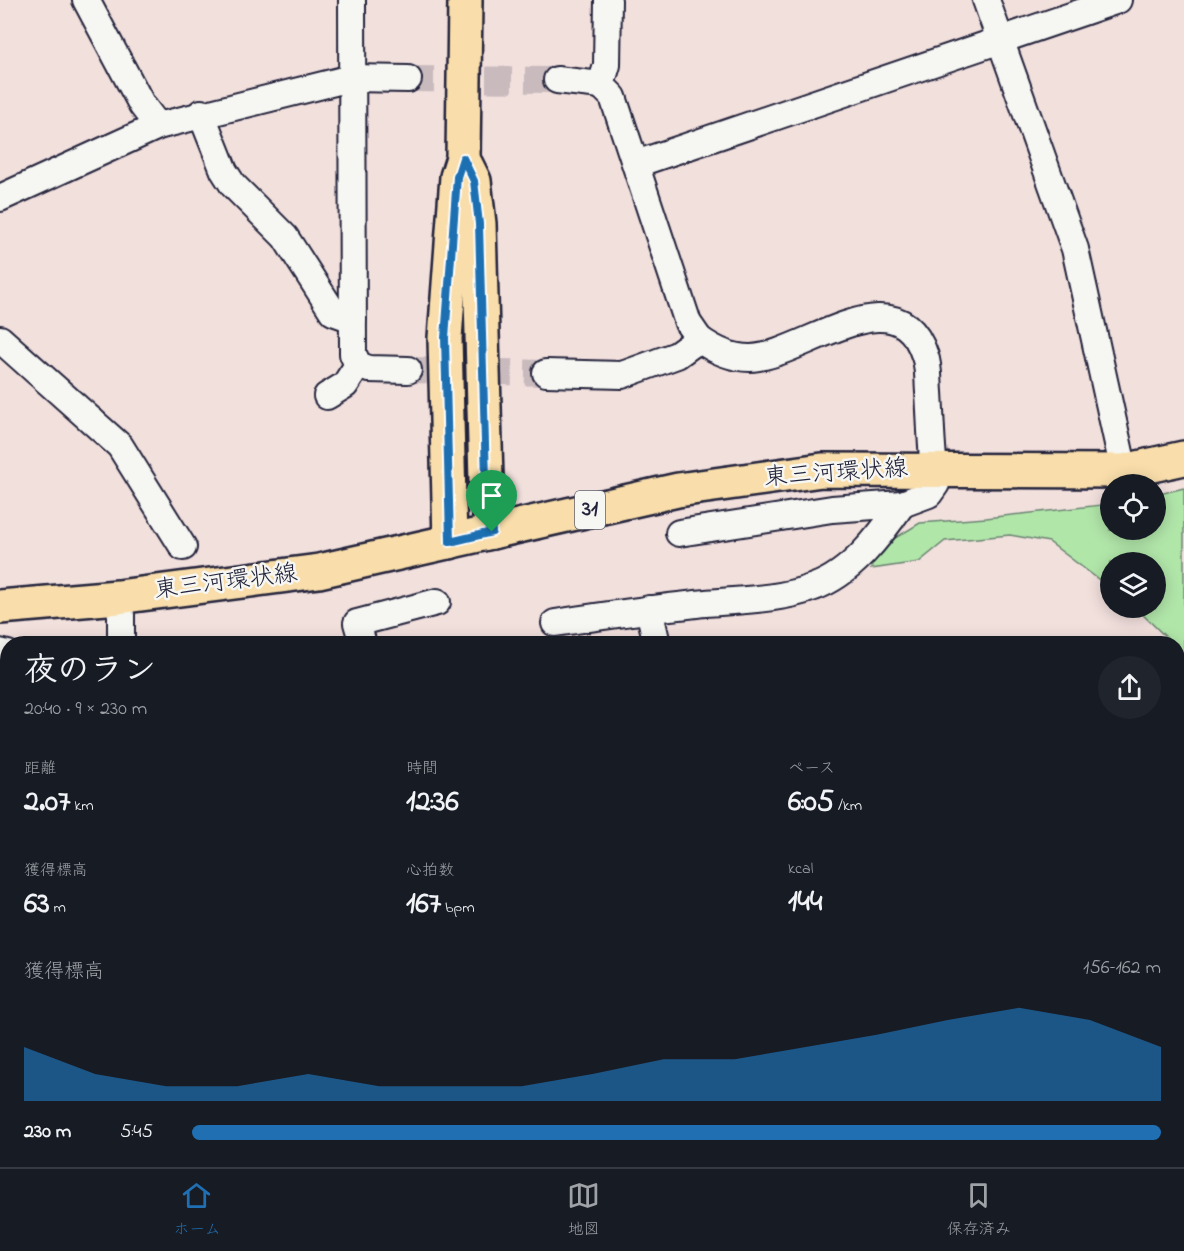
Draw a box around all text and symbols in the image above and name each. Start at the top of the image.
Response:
street label: 東三河環状線 [763,452,909,496]
pin [466,470,517,532]
map controls [1100,474,1166,618]
button: locate [1100,474,1166,540]
icon: arrive [475,479,508,512]
road number: 31 [575,491,605,529]
button: layers [1100,552,1166,618]
street label: 東三河環状線 [152,557,300,609]
text: 夜のラン [24,648,156,696]
button: share [1098,656,1161,719]
text: 20:40 · 9 × 230 m [24,695,147,724]
text: 距離 [24,757,56,781]
text: 時間 [406,757,438,781]
text: ペース [788,757,835,781]
text: 2.07 [24,781,70,825]
text: 12:36 [406,781,459,825]
text: 6:05 [788,781,834,825]
text: km [70,794,94,818]
text: /km [834,794,862,818]
text: kcal [788,857,813,881]
text: 獲得標高 [24,859,88,883]
text: 心拍数 [406,859,454,883]
text: 144 [788,881,822,925]
text: 63 [24,883,50,927]
text: 167 [406,883,441,927]
text: m [50,896,66,920]
text: bpm [441,896,475,920]
text: 156–162 m [1083,954,1161,983]
text: 獲得標高 [24,958,104,987]
text: 230 m [24,1118,71,1147]
text: 5:45 [120,1118,153,1147]
tab: ホーム [173,1179,221,1242]
tab: 地図 [567,1179,600,1242]
tab: 保存済み [947,1179,1011,1242]

